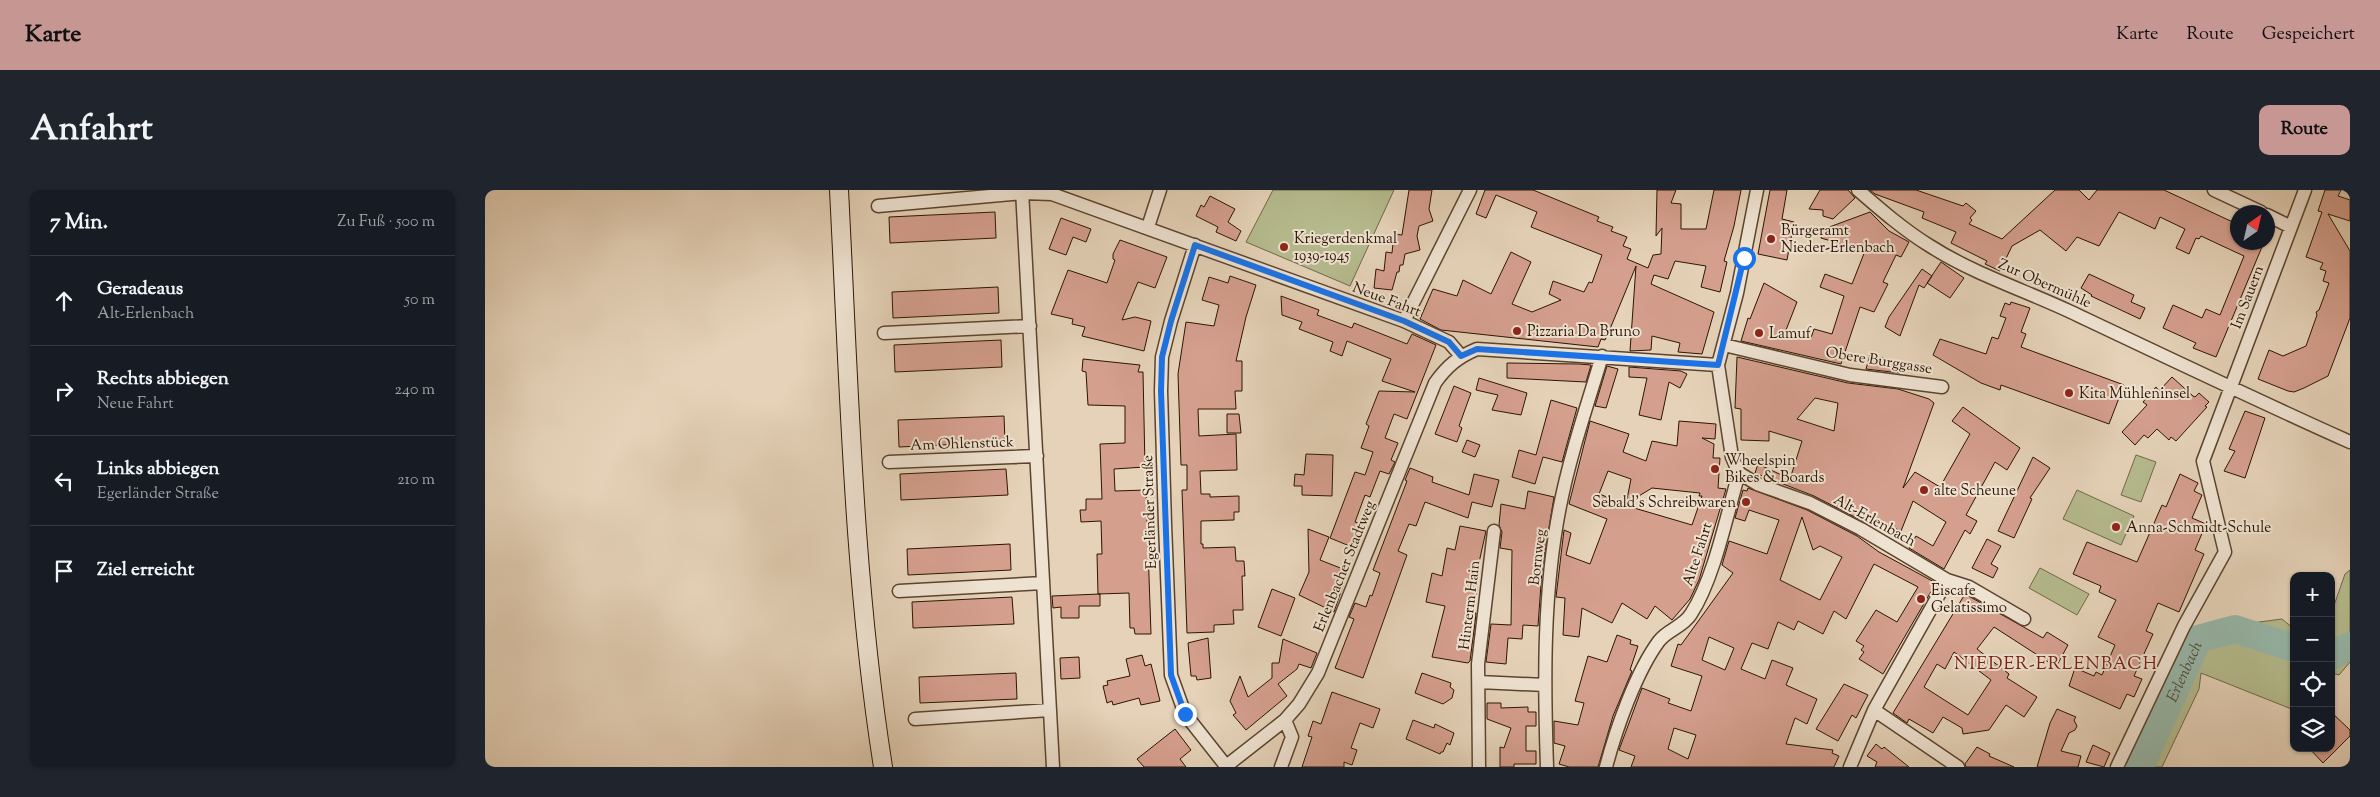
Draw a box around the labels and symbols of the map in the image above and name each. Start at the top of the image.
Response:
north arrow [2230,205,2275,250]
place label: Bürgeramt Nieder-Erlenbach [1781,221,1895,259]
place label: Kriegerdenkmal 1939-1945 [1294,229,1397,267]
marker: Bürgeramt Nieder-Erlenbach [1765,233,1777,245]
marker: Kriegerdenkmal 1939-1945 [1278,241,1290,253]
route start [1733,247,1756,270]
street label: Zur Obermühle [1994,254,2094,314]
street label: Im Sauern [2227,263,2270,332]
street label: Neue Fahrt [1349,278,1424,323]
place label: Pizzaria Da Bruno [1527,322,1640,343]
place label: Lamuf [1769,324,1812,345]
marker: Pizzaria Da Bruno [1511,325,1523,337]
marker: Lamuf [1753,327,1765,339]
street label: Obere Burggasse [1824,343,1934,380]
place label: Kita Mühleninsel [2079,384,2190,405]
marker: Kita Mühleninsel [2063,387,2075,399]
street label: Am Ohlenstück [910,432,1014,457]
place label: Wheelspin Bikes & Boards [1725,451,1825,489]
street label: Egerländer Straße [1138,454,1163,569]
marker: Wheelspin Bikes & Boards [1709,463,1721,475]
place label: alte Scheune [1934,481,2016,502]
marker: alte Scheune [1918,484,1930,496]
street label: Alt-Erlenbach [1829,490,1919,553]
place label: Sebald's Schreibwaren [1592,493,1736,514]
marker: Sebald's Schreibwaren [1740,496,1752,508]
street label: Erlenbacher Stadtweg [1309,498,1381,635]
place label: Anna-Schmidt-Schule [2126,518,2271,539]
street label: Alte Fahrt [1678,520,1719,589]
marker: Anna-Schmidt-Schule [2110,521,2122,533]
street label: Bornweg [1525,528,1552,587]
street label: Hinterm Hain [1455,559,1486,651]
place label: Eiscafe Gelatissimo [1931,581,2007,619]
marker: Eiscafe Gelatissimo [1915,593,1927,605]
water label: Erlenbach [2162,638,2209,707]
district label: NIEDER-ERLENBACH [1954,652,2158,678]
route end [1174,703,1197,726]

